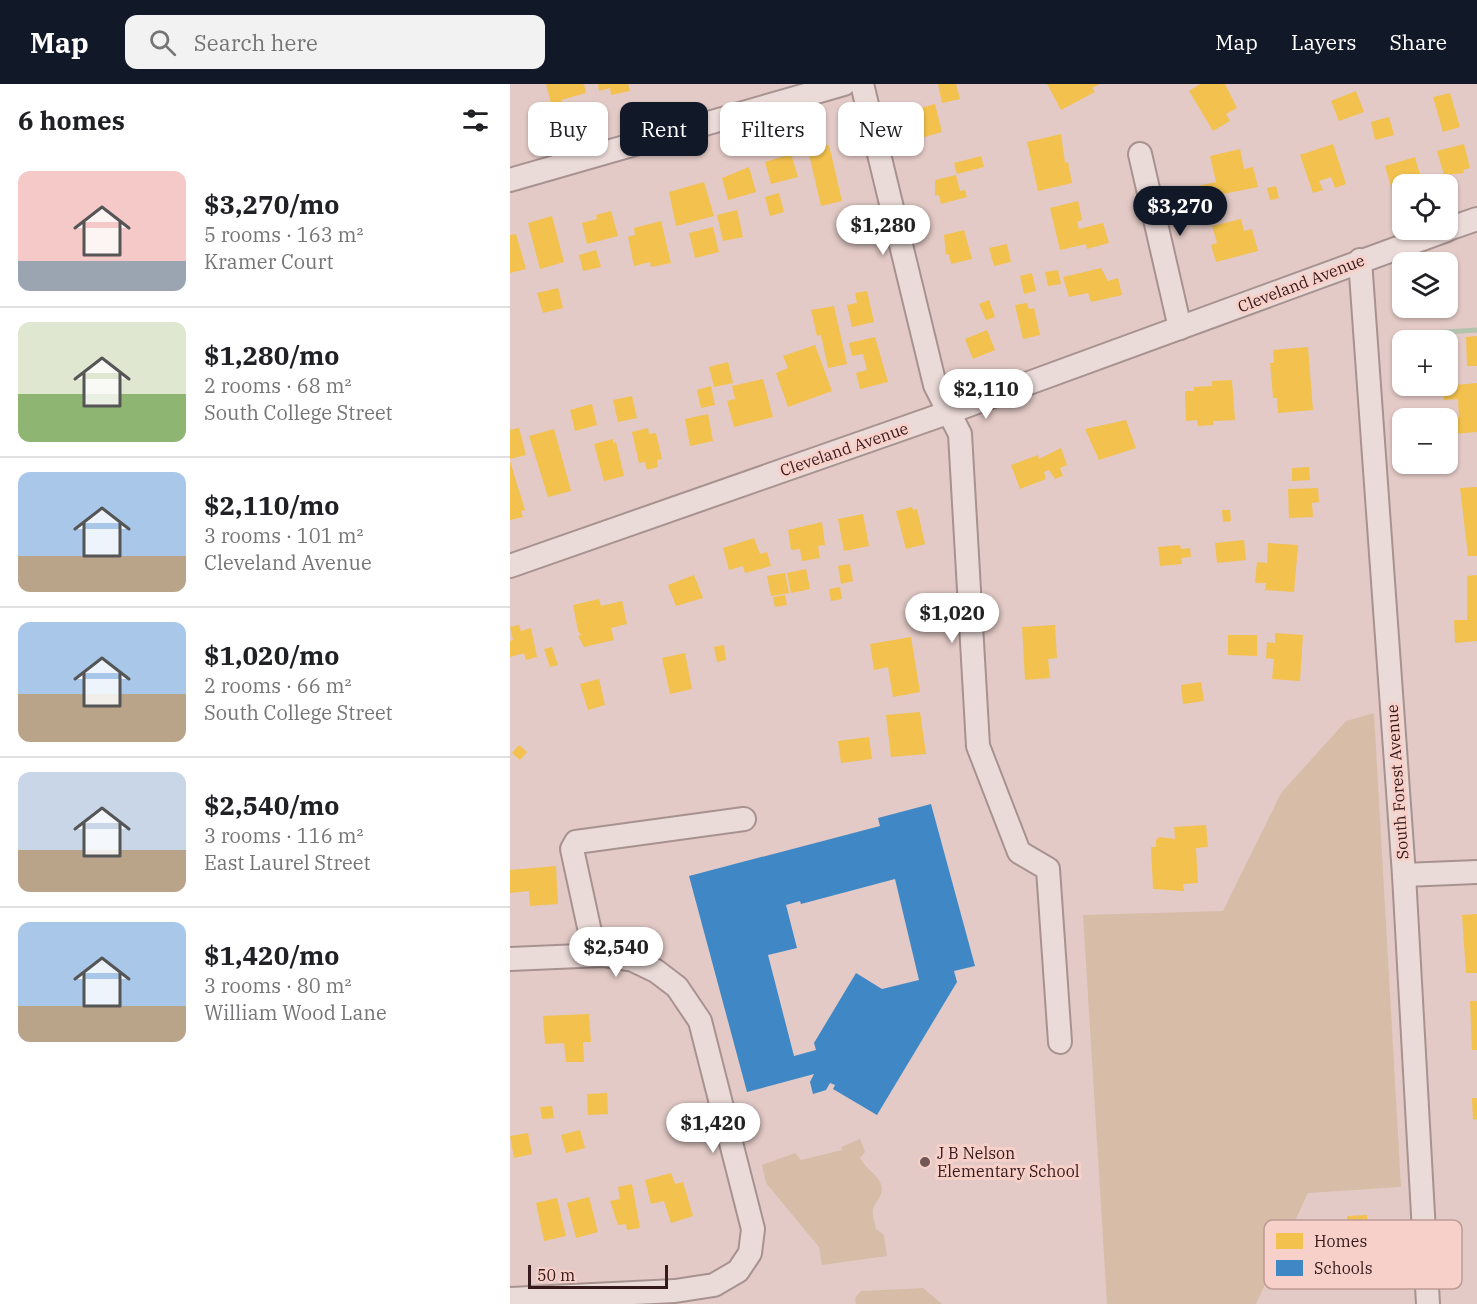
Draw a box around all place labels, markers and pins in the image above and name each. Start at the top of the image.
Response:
pin: $3,270 [1131,186,1229,237]
pin: $1,280 [834,205,932,256]
pin: $2,110 [937,369,1035,420]
pin: $1,020 [903,593,1001,644]
pin: $2,540 [567,927,665,978]
pin: $1,420 [664,1103,762,1154]
place label: J B Nelson Elementary School [937,1143,1080,1181]
marker: J B Nelson Elementary School [918,1155,932,1169]

